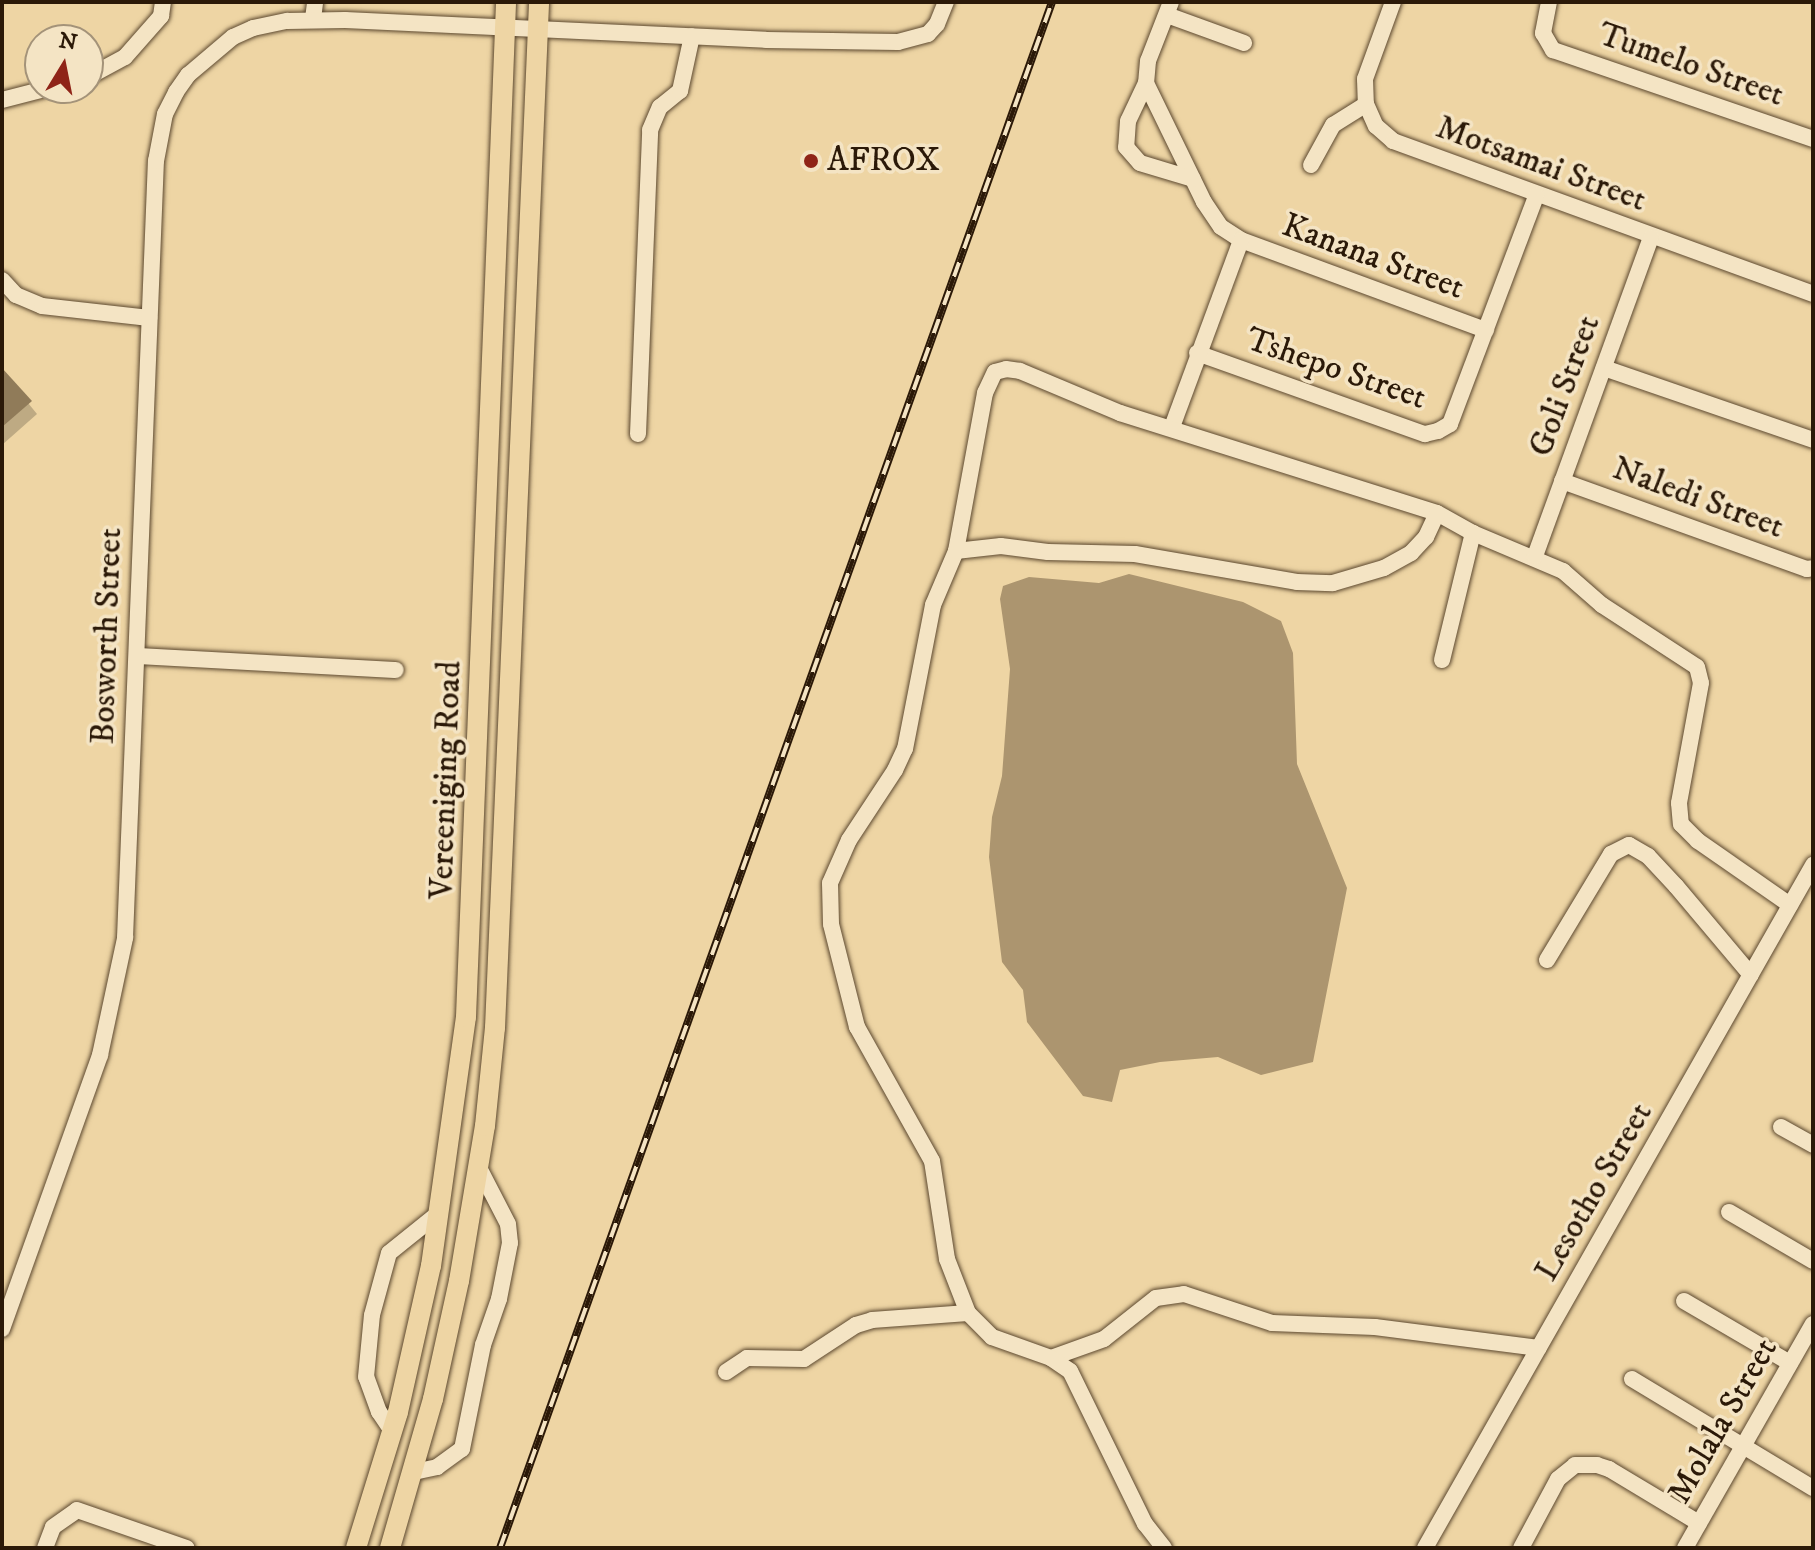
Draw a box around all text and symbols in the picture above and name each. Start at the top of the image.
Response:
street label: Tumelo Street [1593,14,1789,116]
north arrow [24,24,104,104]
text: N [57,27,79,57]
street label: Motsamai Street [1431,107,1651,221]
place label: AFROX [827,141,940,181]
marker: AFROX [802,152,820,170]
street label: Kanana Street [1277,205,1469,309]
street label: Goli Street [1521,310,1609,462]
street label: Tshepo Street [1241,319,1431,419]
street label: Naledi Street [1607,448,1789,548]
street label: Bosworth Street [83,527,131,745]
street label: Vereeniging Road [421,660,471,900]
street label: Lesotho Street [1527,1095,1661,1289]
street label: Molala Street [1659,1331,1787,1511]

